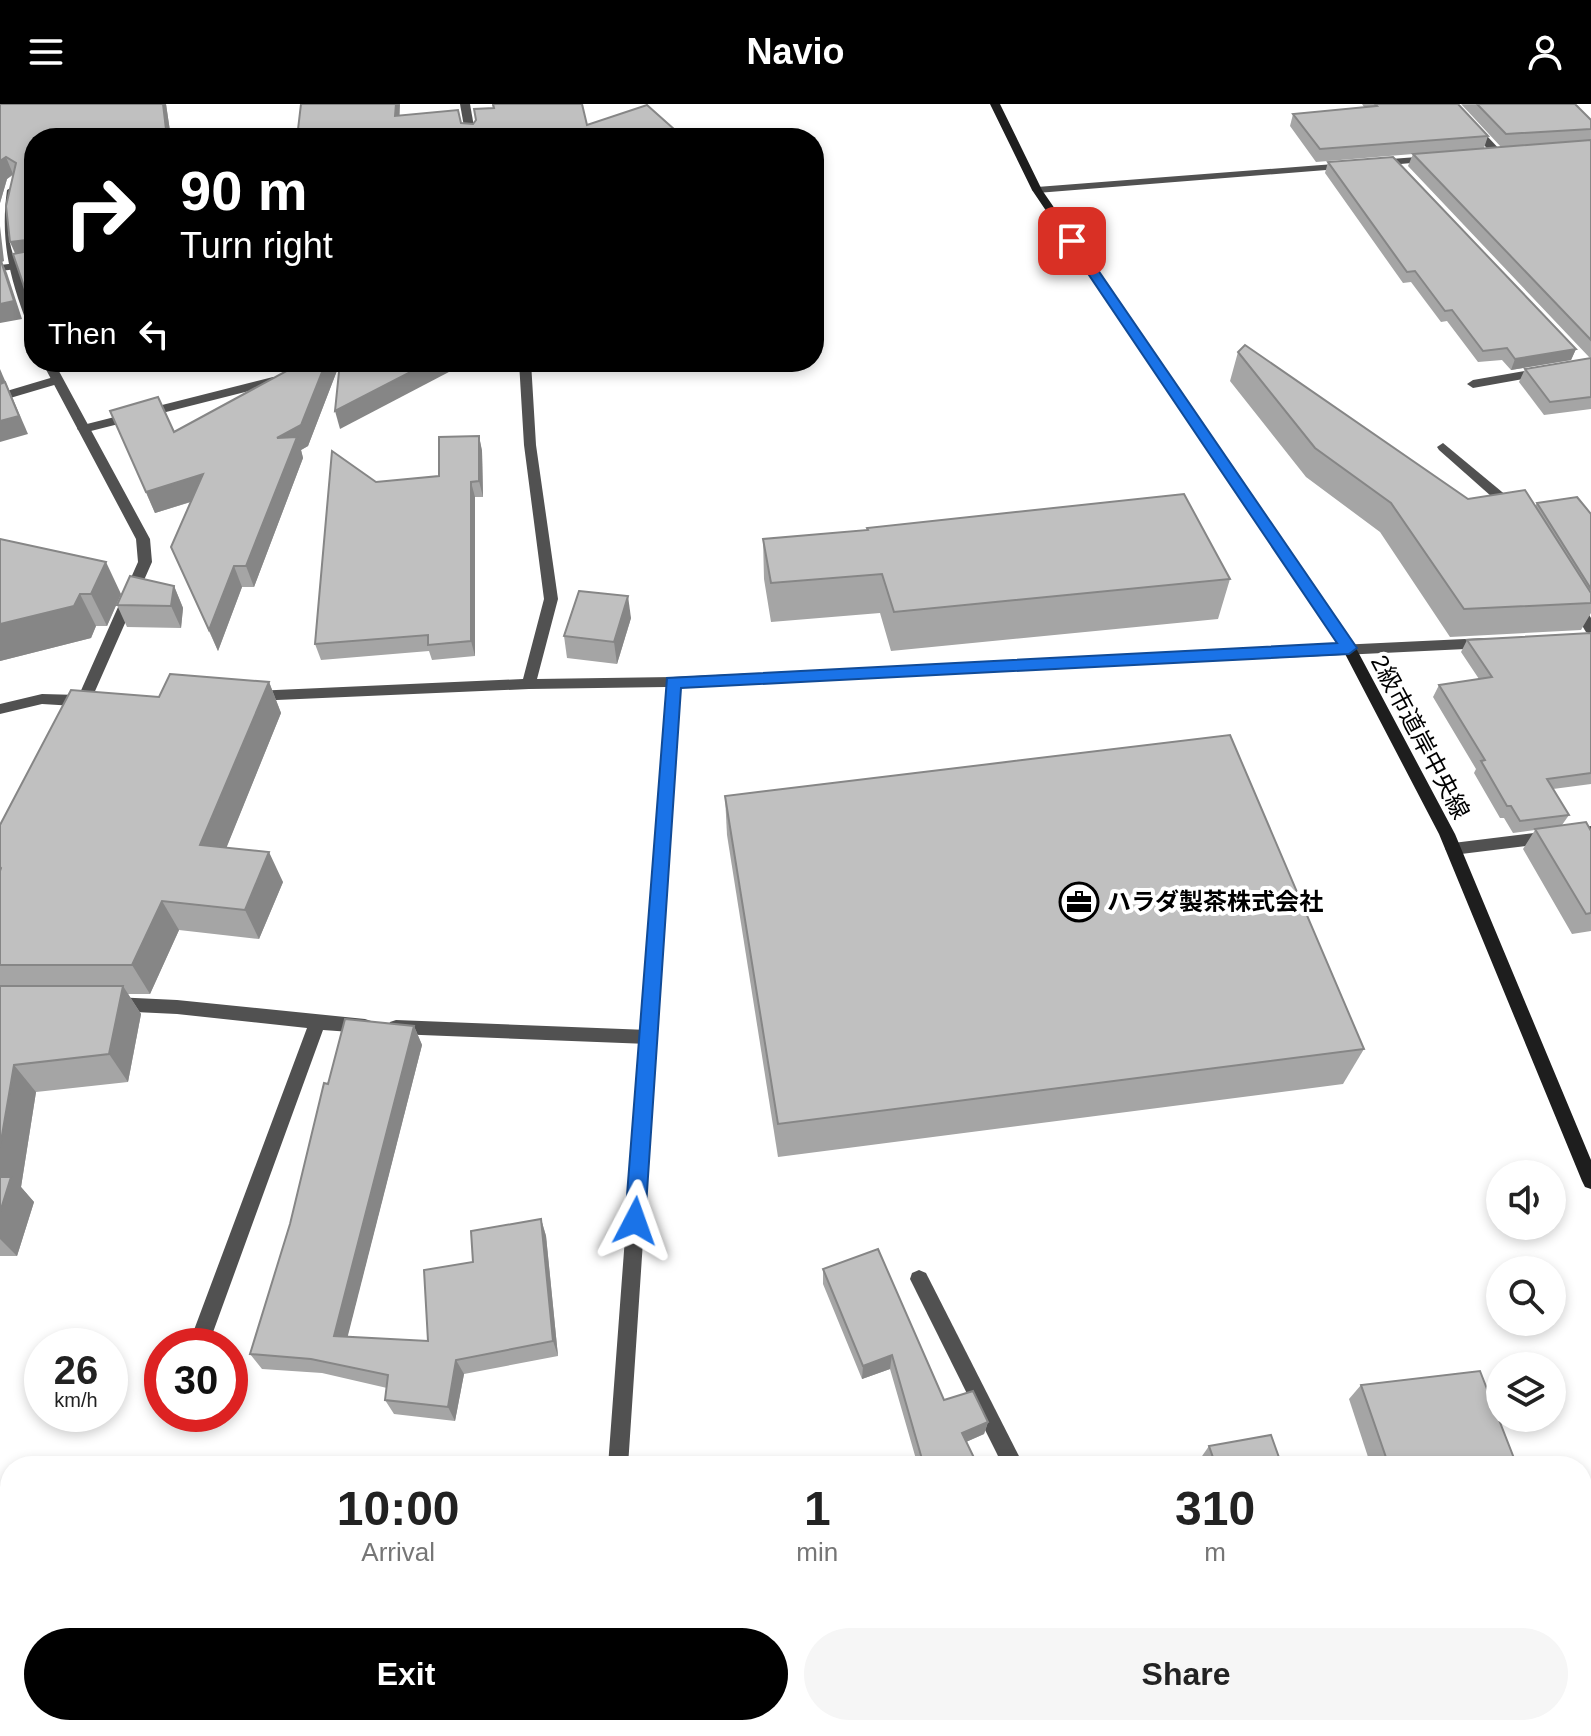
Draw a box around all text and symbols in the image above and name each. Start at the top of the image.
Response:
icon: menu [24,30,68,74]
icon: person [1523,30,1567,74]
text: Navio [746,31,845,72]
text: 90 m [180,159,308,222]
icon: right [48,160,152,264]
pin [1038,207,1106,275]
icon: arrive [1050,219,1094,263]
text: Turn right [180,225,333,266]
icon: left [132,312,176,356]
text: Then [48,317,116,350]
street label: 2級市道岸中央線 [1366,650,1475,823]
office icon: ハラダ製茶株式会社 [1058,881,1100,923]
place label: ハラダ製茶株式会社 [1107,888,1323,915]
map controls [1486,1160,1566,1432]
button: sound [1486,1160,1566,1240]
position arrow [593,1179,677,1263]
button: search [1486,1256,1566,1336]
speed limit sign: 30 [144,1328,248,1432]
text: 26 [54,1348,98,1392]
button: layers [1486,1352,1566,1432]
text: km/h [54,1389,98,1411]
text: 10:00 [337,1482,460,1535]
text: 1 [804,1482,831,1535]
text: 310 [1175,1482,1255,1535]
text: Arrival [361,1537,435,1567]
text: min [796,1537,838,1567]
text: m [1204,1537,1226,1567]
button: Exit [24,1628,788,1720]
button: Share [804,1628,1568,1720]

